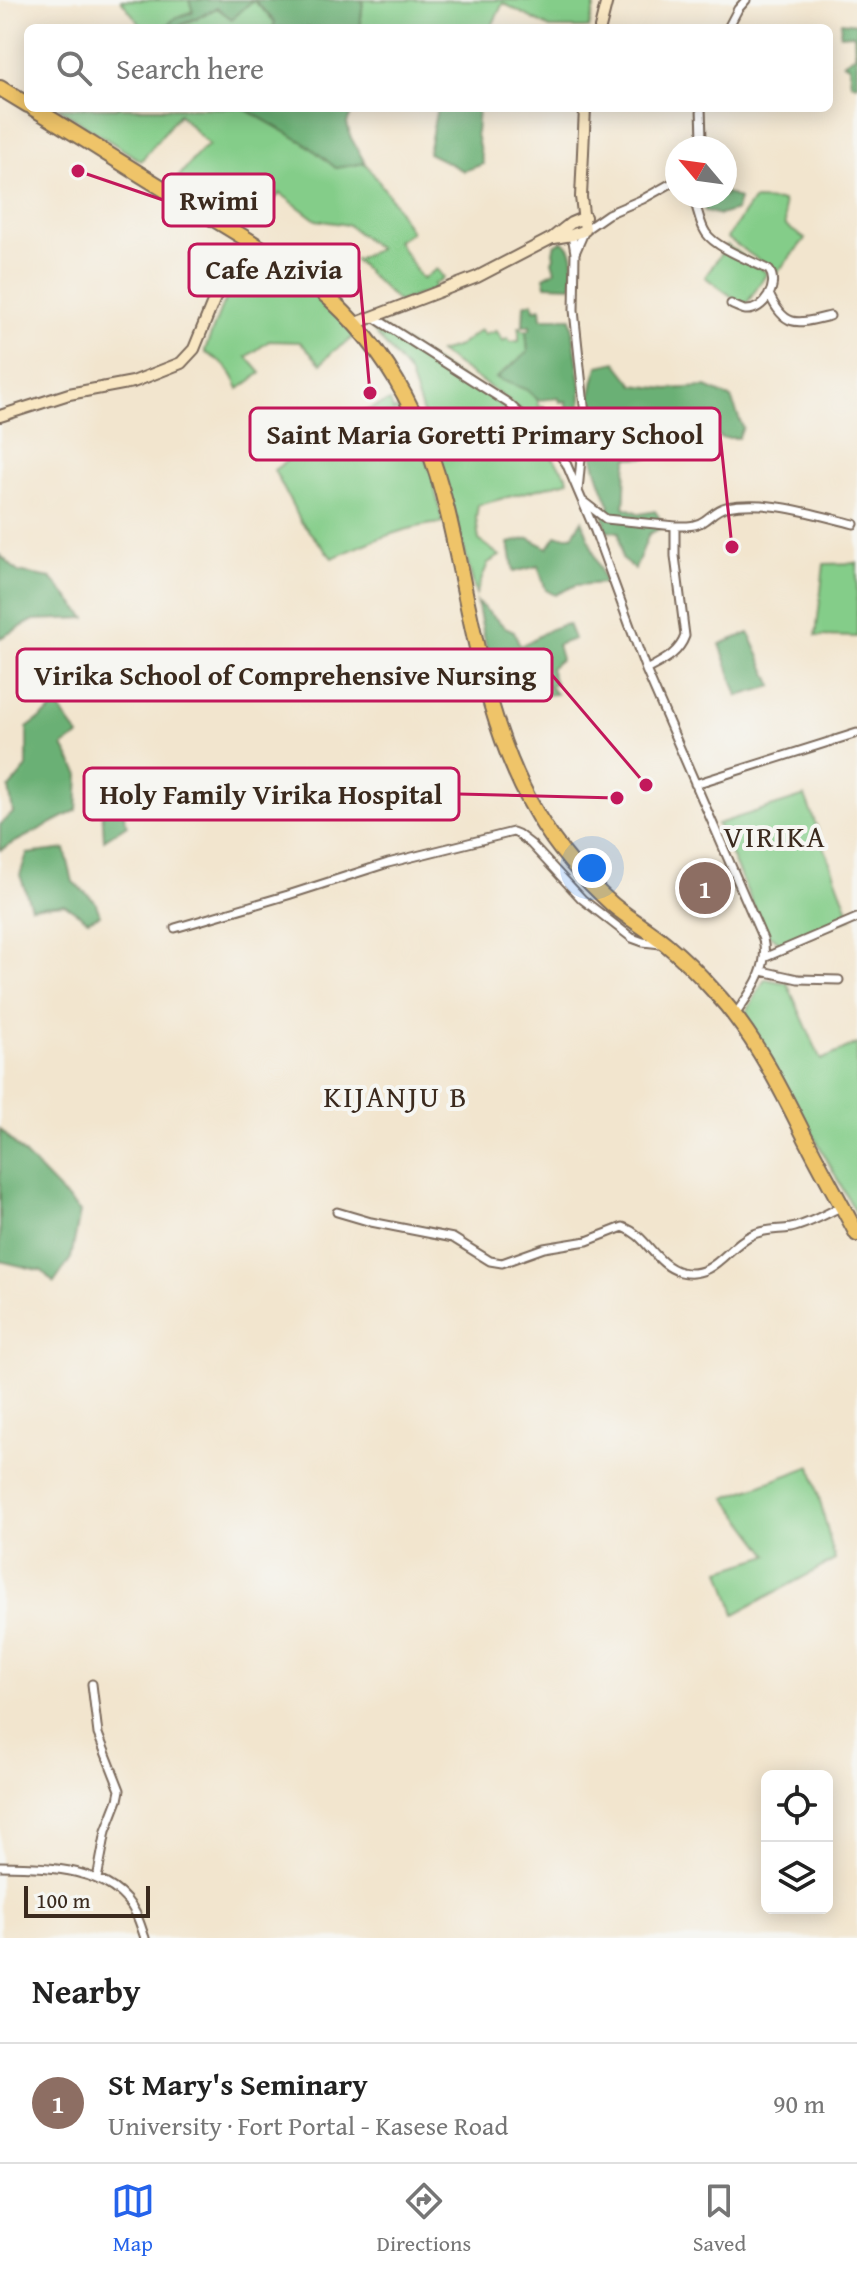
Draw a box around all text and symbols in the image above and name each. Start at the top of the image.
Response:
search box [24,24,833,112]
icon: search [52,46,96,90]
text: Search here [116,46,264,90]
north arrow [665,136,737,208]
callout: Rwimi [163,174,274,226]
text: Rwimi [180,179,259,220]
callout: Cafe Azivia [189,244,359,296]
text: Cafe Azivia [205,248,343,289]
callout: Saint Maria Goretti Primary School [250,408,720,460]
text: Saint Maria Goretti Primary School [266,413,704,454]
callout: Virika School of Comprehensive Nursing [17,649,552,701]
text: Virika School of Comprehensive Nursing [34,654,536,695]
callout: Holy Family Virika Hospital [84,768,459,820]
text: Holy Family Virika Hospital [99,773,443,814]
district label: VIRIKA [723,814,827,858]
your location [572,848,612,888]
pin: 1 [679,858,731,918]
district label: KIJANJU B [323,1074,469,1118]
map controls [761,1770,833,1914]
button: locate [761,1770,833,1842]
button: layers [761,1842,833,1914]
scale bar [24,1882,150,1918]
text: 100 m [36,1884,91,1916]
text: Nearby [32,1966,141,2015]
text: St Mary's Seminary [108,2062,368,2106]
text: 1 [51,2084,65,2123]
text: 90 m [773,2084,825,2123]
text: University · Fort Portal - Kasese Road [108,2106,508,2145]
tab: Map [111,2179,155,2259]
tab: Directions [377,2179,471,2259]
tab: Saved [693,2179,746,2259]

